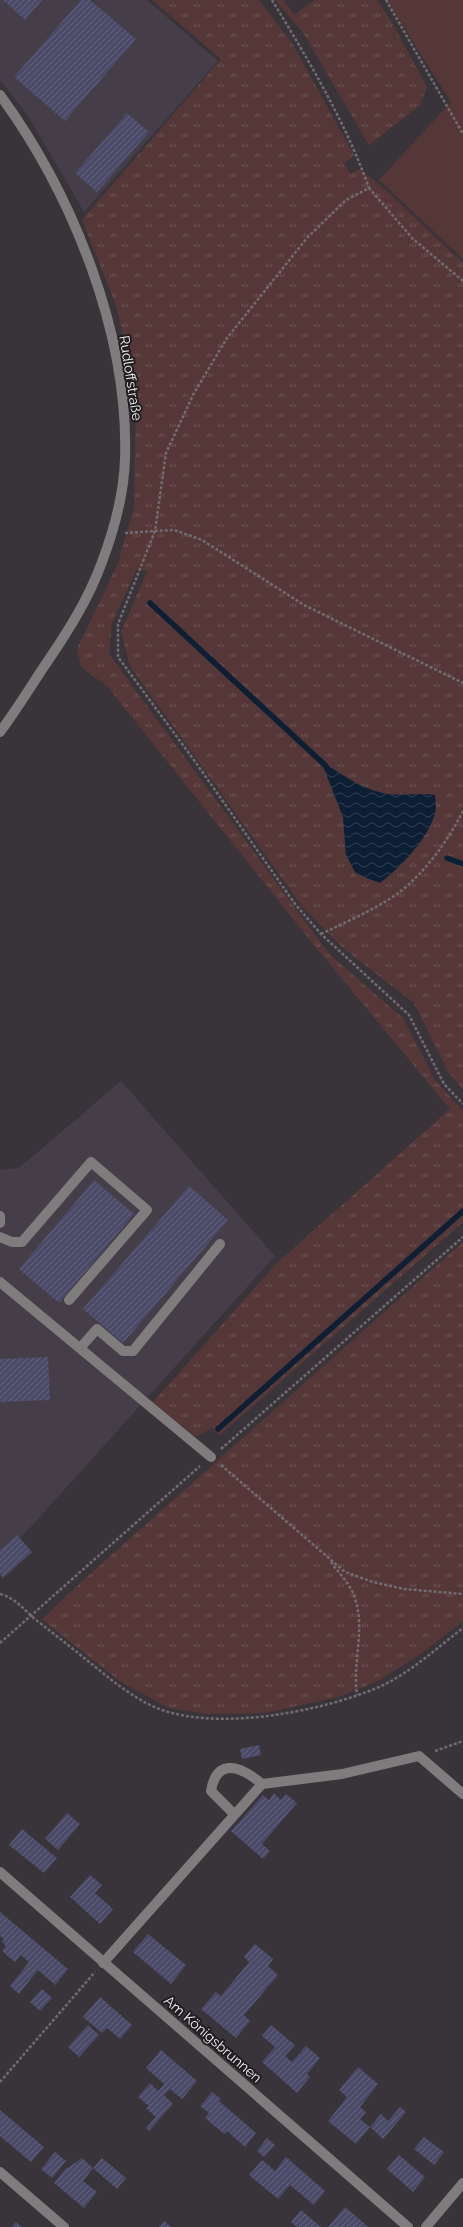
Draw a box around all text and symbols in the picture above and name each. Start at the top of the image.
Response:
street label: Rudloffstraße [116,334,146,422]
street label: Am Königsbrunnen [161,1992,265,2086]

